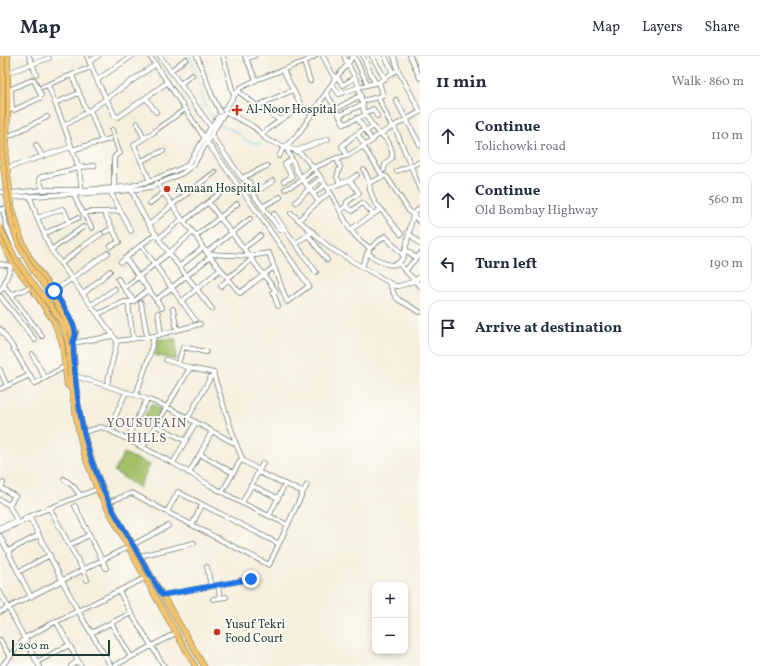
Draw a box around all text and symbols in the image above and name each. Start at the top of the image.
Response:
text: Map [20,15,61,41]
text: Map [592,18,620,37]
text: Layers [642,18,682,37]
text: Share [704,18,740,37]
text: 11 min [436,71,487,94]
text: Walk · 860 m [672,73,744,91]
place label: Al-Noor Hospital [246,102,337,118]
marker: Al-Noor Hospital [231,104,243,116]
text: Continue [475,117,540,138]
icon: ahead [437,125,459,147]
text: 110 m [711,127,743,145]
text: Tolichowki road [475,138,566,156]
place label: Amaan Hospital [175,181,261,197]
text: Continue [475,181,540,202]
marker: Amaan Hospital [162,184,172,194]
icon: ahead [437,189,459,211]
text: 560 m [708,191,743,209]
text: Old Bombay Highway [475,202,598,220]
icon: left [437,253,459,275]
text: Turn left [475,254,537,275]
text: 190 m [709,255,743,273]
route start [45,282,63,300]
icon: arrive [437,317,459,339]
text: Arrive at destination [475,318,622,339]
district label: YOUSUFAIN HILLS [107,415,187,448]
route end [242,570,260,588]
map controls [372,582,408,654]
button: + [372,582,408,618]
place label: Yusuf Tekri Food Court [225,617,285,647]
button: − [372,618,408,654]
marker: Yusuf Tekri Food Court [212,627,222,637]
scale bar [12,638,110,657]
text: 200 m [18,639,49,654]

